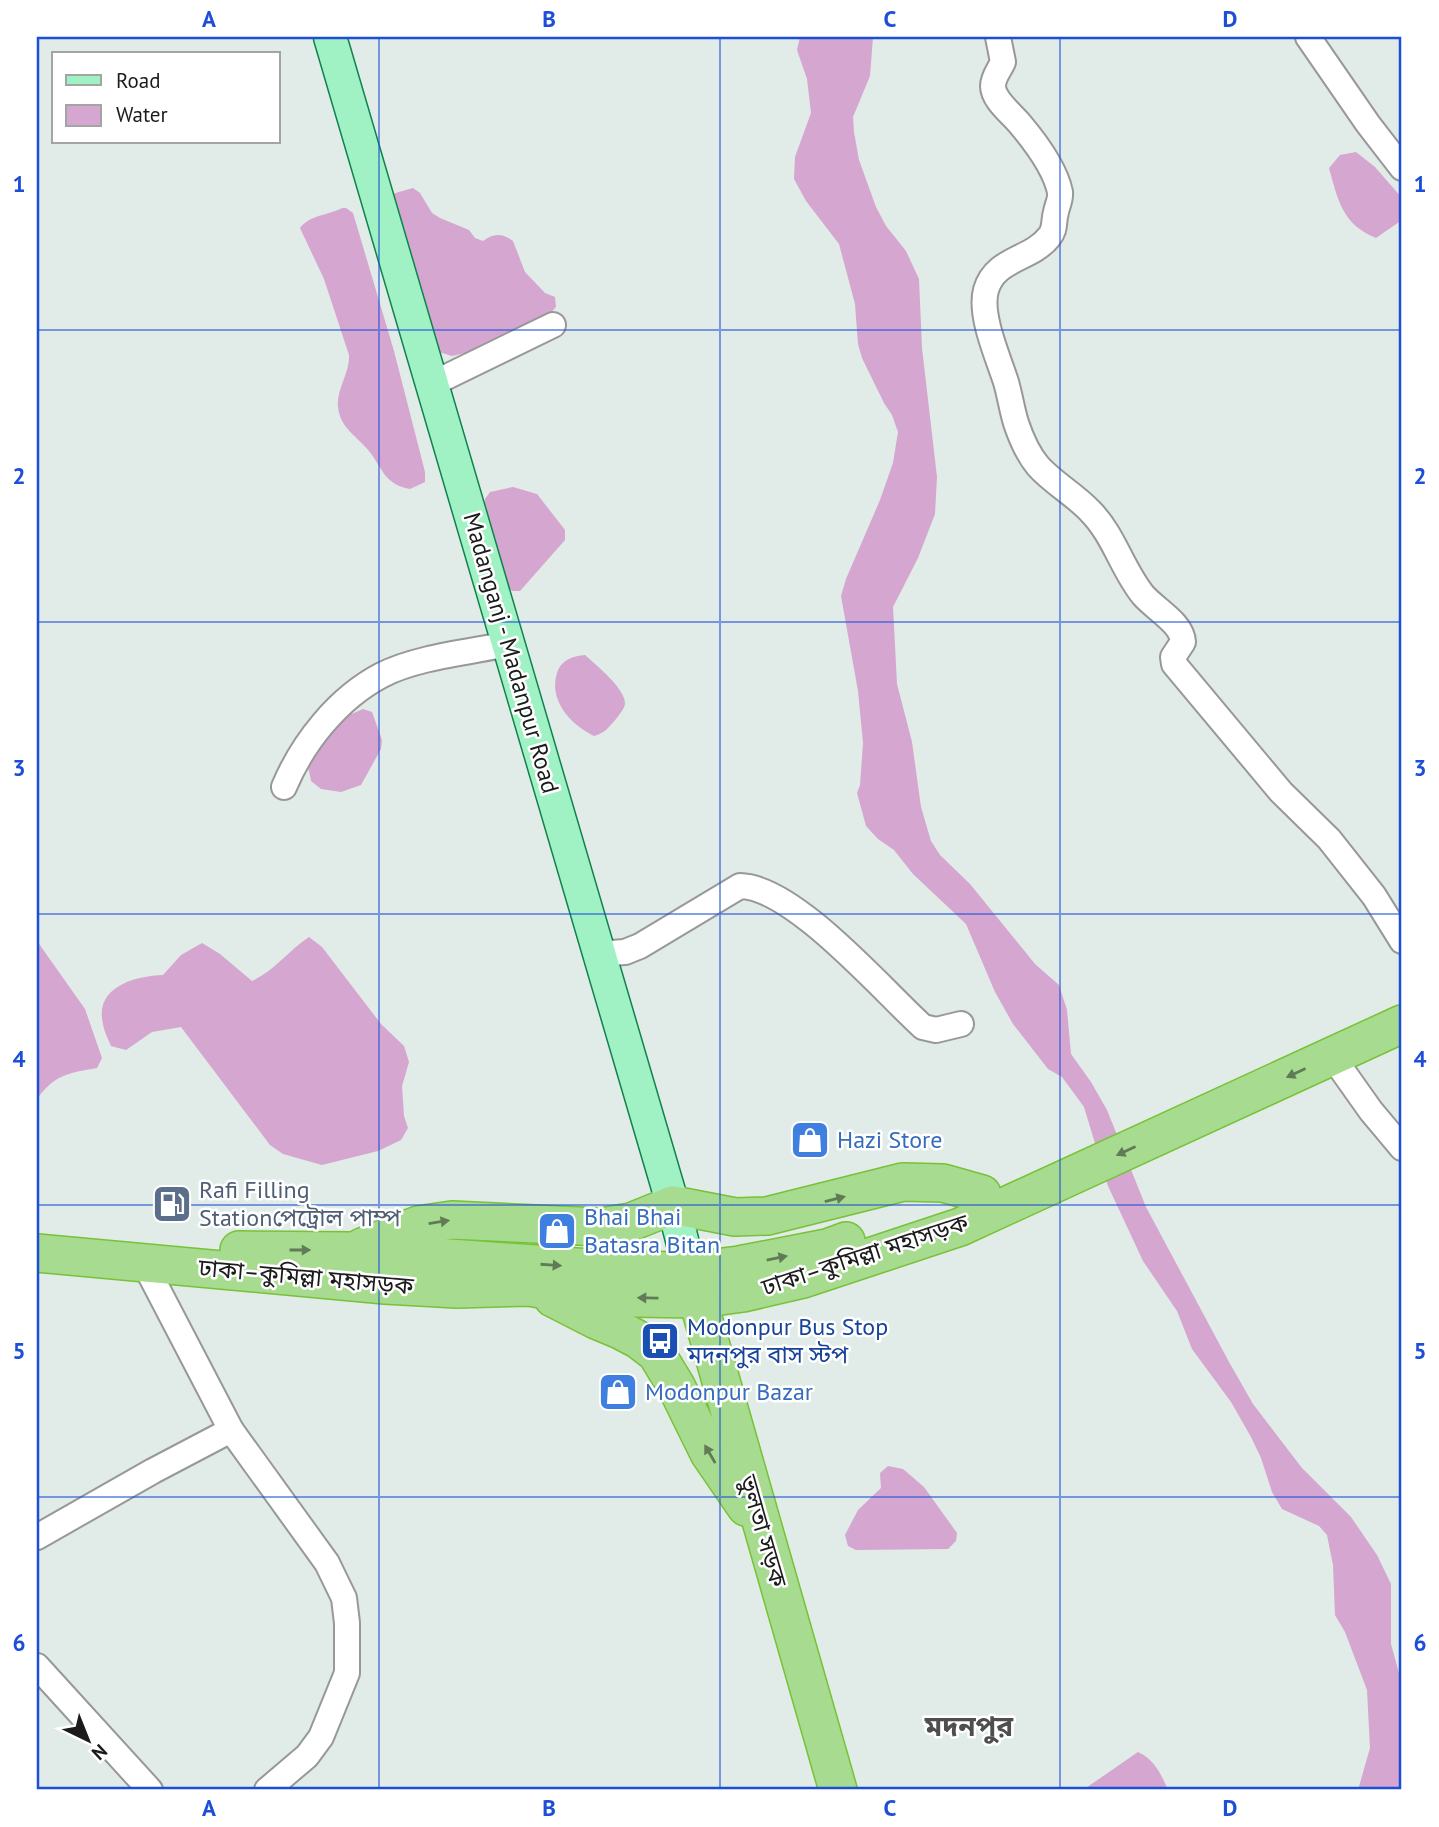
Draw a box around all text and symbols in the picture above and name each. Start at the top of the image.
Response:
text: A [202,4,216,33]
text: B [542,4,556,33]
text: C [884,4,897,33]
text: D [1223,4,1237,33]
legend [52,52,280,144]
text: Road [116,67,160,94]
text: Water [116,101,168,128]
text: 1 [12,169,26,198]
text: 1 [1413,169,1427,198]
text: 2 [12,461,26,490]
text: 2 [1413,461,1427,490]
street label: Madanganj - Madanpur Road [456,509,566,797]
text: 3 [12,753,26,782]
text: 3 [1413,753,1427,782]
text: 4 [12,1044,26,1073]
text: 4 [1413,1044,1427,1073]
one-way arrow [1285,1068,1306,1079]
shop icon: Hazi Store [789,1119,831,1161]
place label: Hazi Store [837,1124,942,1155]
one-way arrow [1116,1145,1136,1157]
place label: Rafi Filling Stationপেট্রোল পাম্প [199,1174,402,1233]
fuel station icon: Rafi Filling Stationপেট্রোল পাম্প [151,1183,193,1225]
one-way arrow [825,1193,847,1204]
place label: Bhai Bhai Batasra Bitan [584,1201,720,1260]
street label: ঢাকা–কুমিল্লা মহাসড়ক [757,1206,973,1303]
shop icon: Bhai Bhai Batasra Bitan [536,1210,578,1252]
one-way arrow [428,1216,450,1227]
one-way arrow [289,1244,311,1256]
street label: ঢাকা–কুমিল্লা মহাসড়ক [196,1252,415,1301]
one-way arrow [766,1252,788,1263]
one-way arrow [540,1260,562,1271]
one-way arrow [637,1292,659,1304]
place label: Modonpur Bus Stop মদনপুর বাস স্টপ [686,1311,888,1370]
bus stop icon: Modonpur Bus Stop মদনপুর বাস স্টপ [639,1320,681,1362]
text: 5 [12,1336,26,1365]
text: 5 [1413,1336,1427,1365]
shop icon: Modonpur Bazar [597,1371,639,1413]
place label: Modonpur Bazar [645,1376,813,1407]
one-way arrow [704,1444,717,1463]
street label: ভুলতা সড়ক [732,1470,794,1591]
text: 6 [12,1628,26,1657]
text: 6 [1413,1628,1427,1657]
north arrow [52,1704,122,1774]
district label: মদনপুর [924,1707,1014,1744]
text: N [87,1739,112,1765]
text: A [202,1793,216,1822]
text: B [542,1793,556,1822]
text: C [884,1793,897,1822]
text: D [1223,1793,1237,1822]

